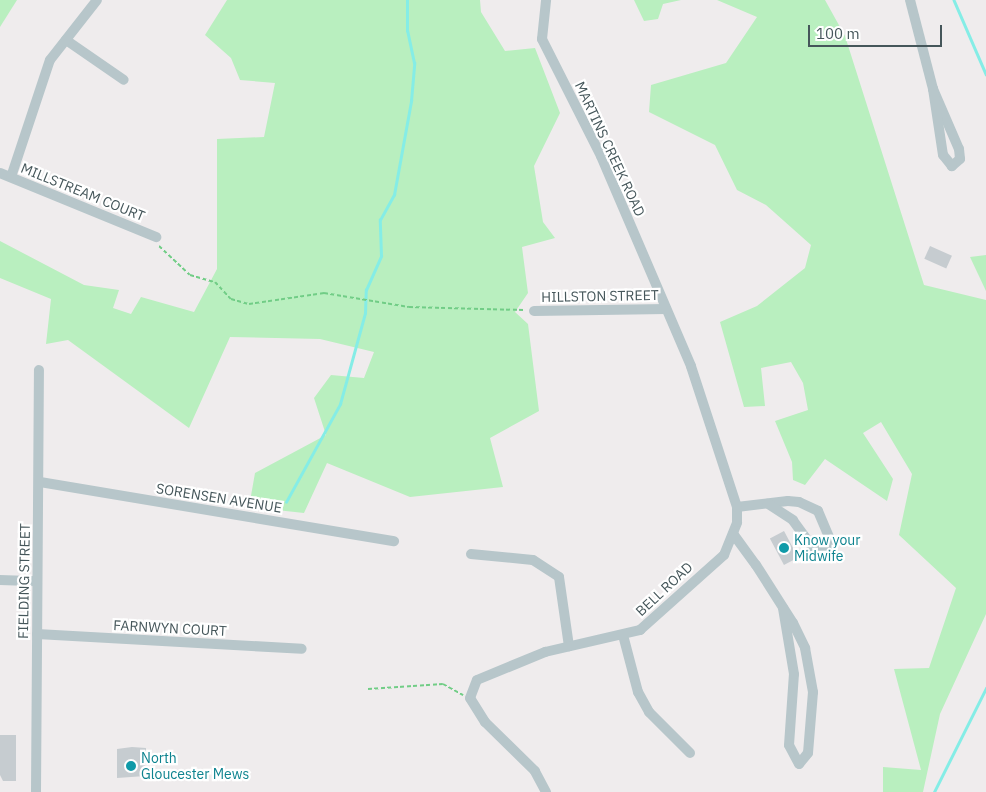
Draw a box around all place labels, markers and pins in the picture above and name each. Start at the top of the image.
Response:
place label: Know your Midwife [794,532,860,564]
marker: Know your Midwife [778,542,790,554]
place label: North Gloucester Mews [141,750,249,782]
marker: North Gloucester Mews [125,760,137,772]

